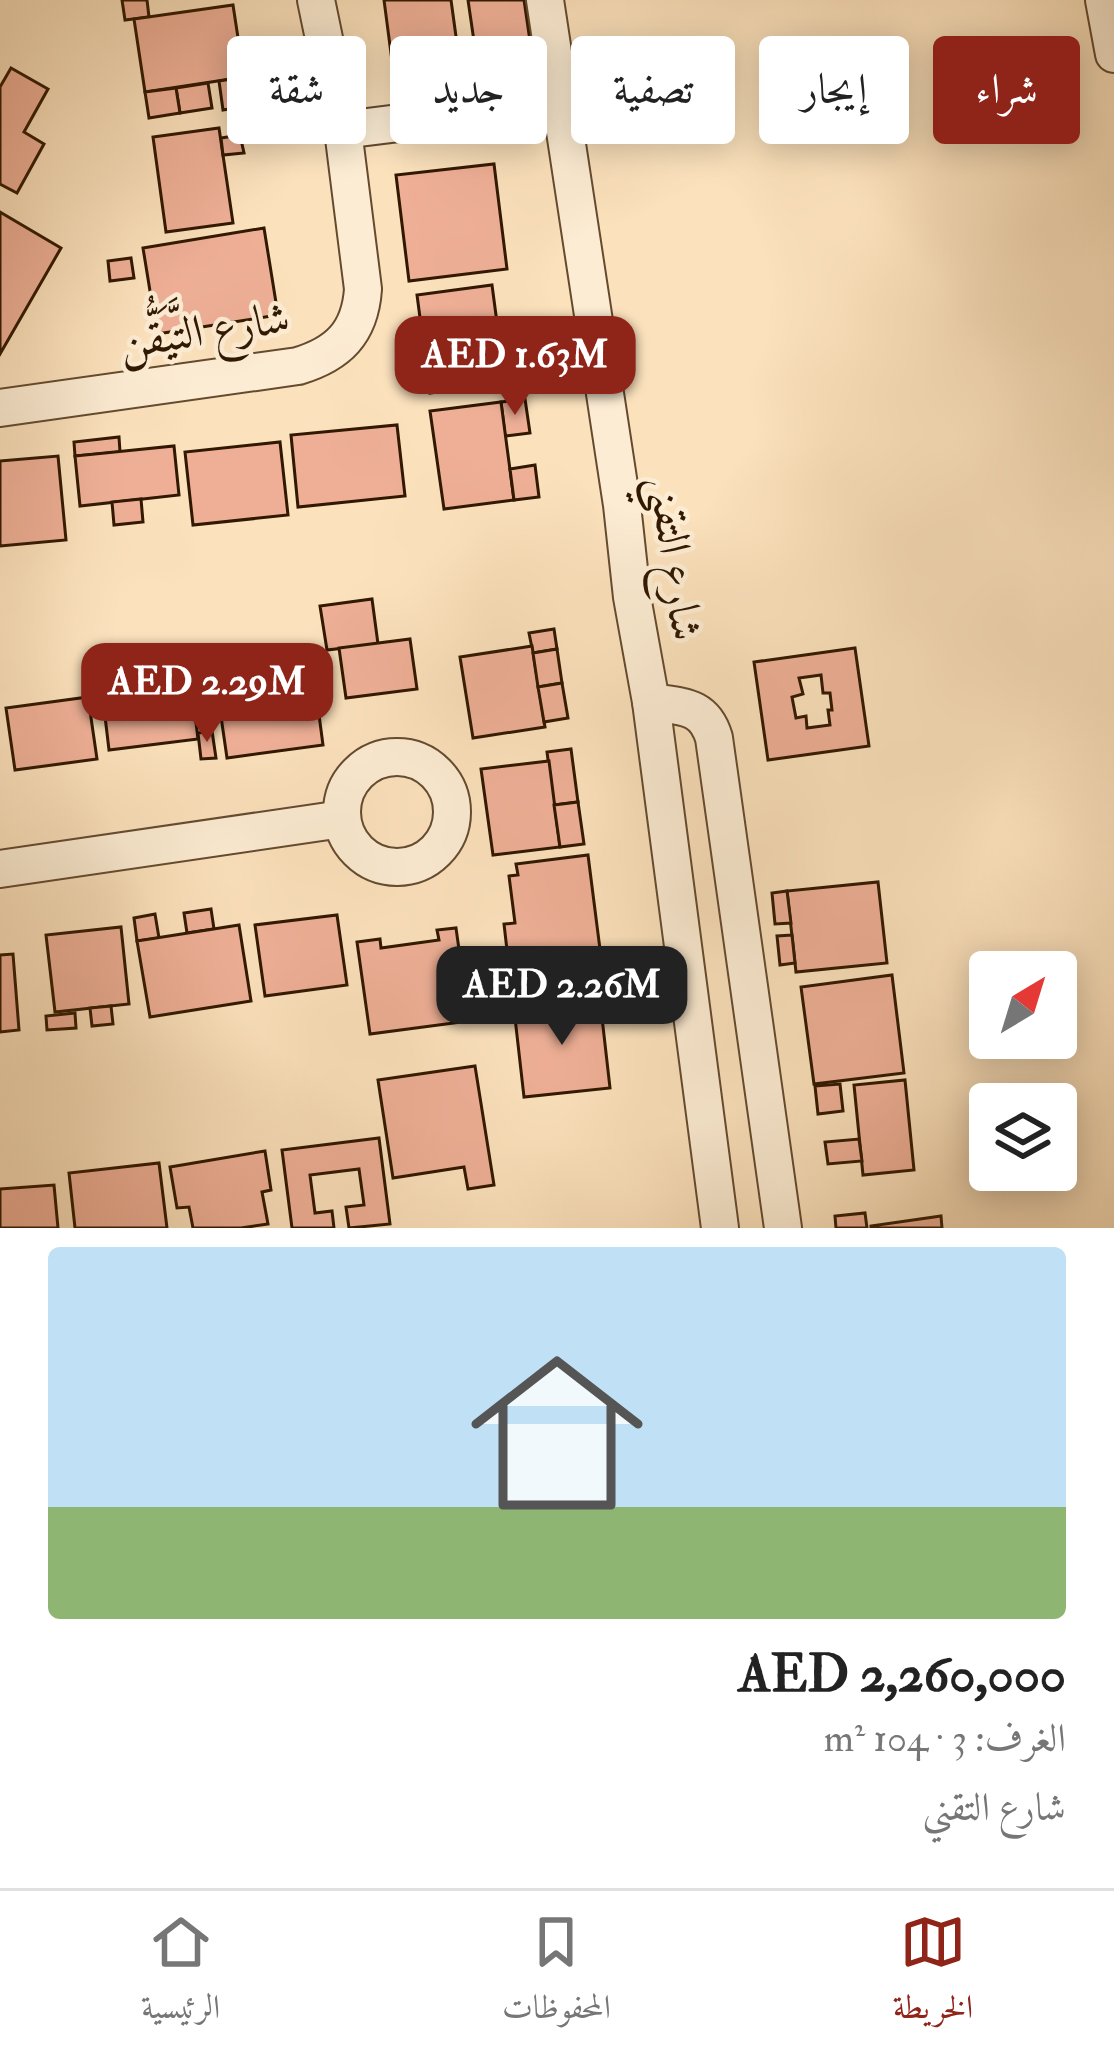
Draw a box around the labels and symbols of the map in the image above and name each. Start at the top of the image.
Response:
street label: شارع التَّيَقُّن [113,274,295,380]
pin: AED 1.63M [378,316,652,418]
street label: شارع التقني [623,472,714,646]
pin: AED 2.29M [70,643,344,745]
pin: AED 2.26M [425,946,699,1048]
north arrow [969,951,1077,1059]

